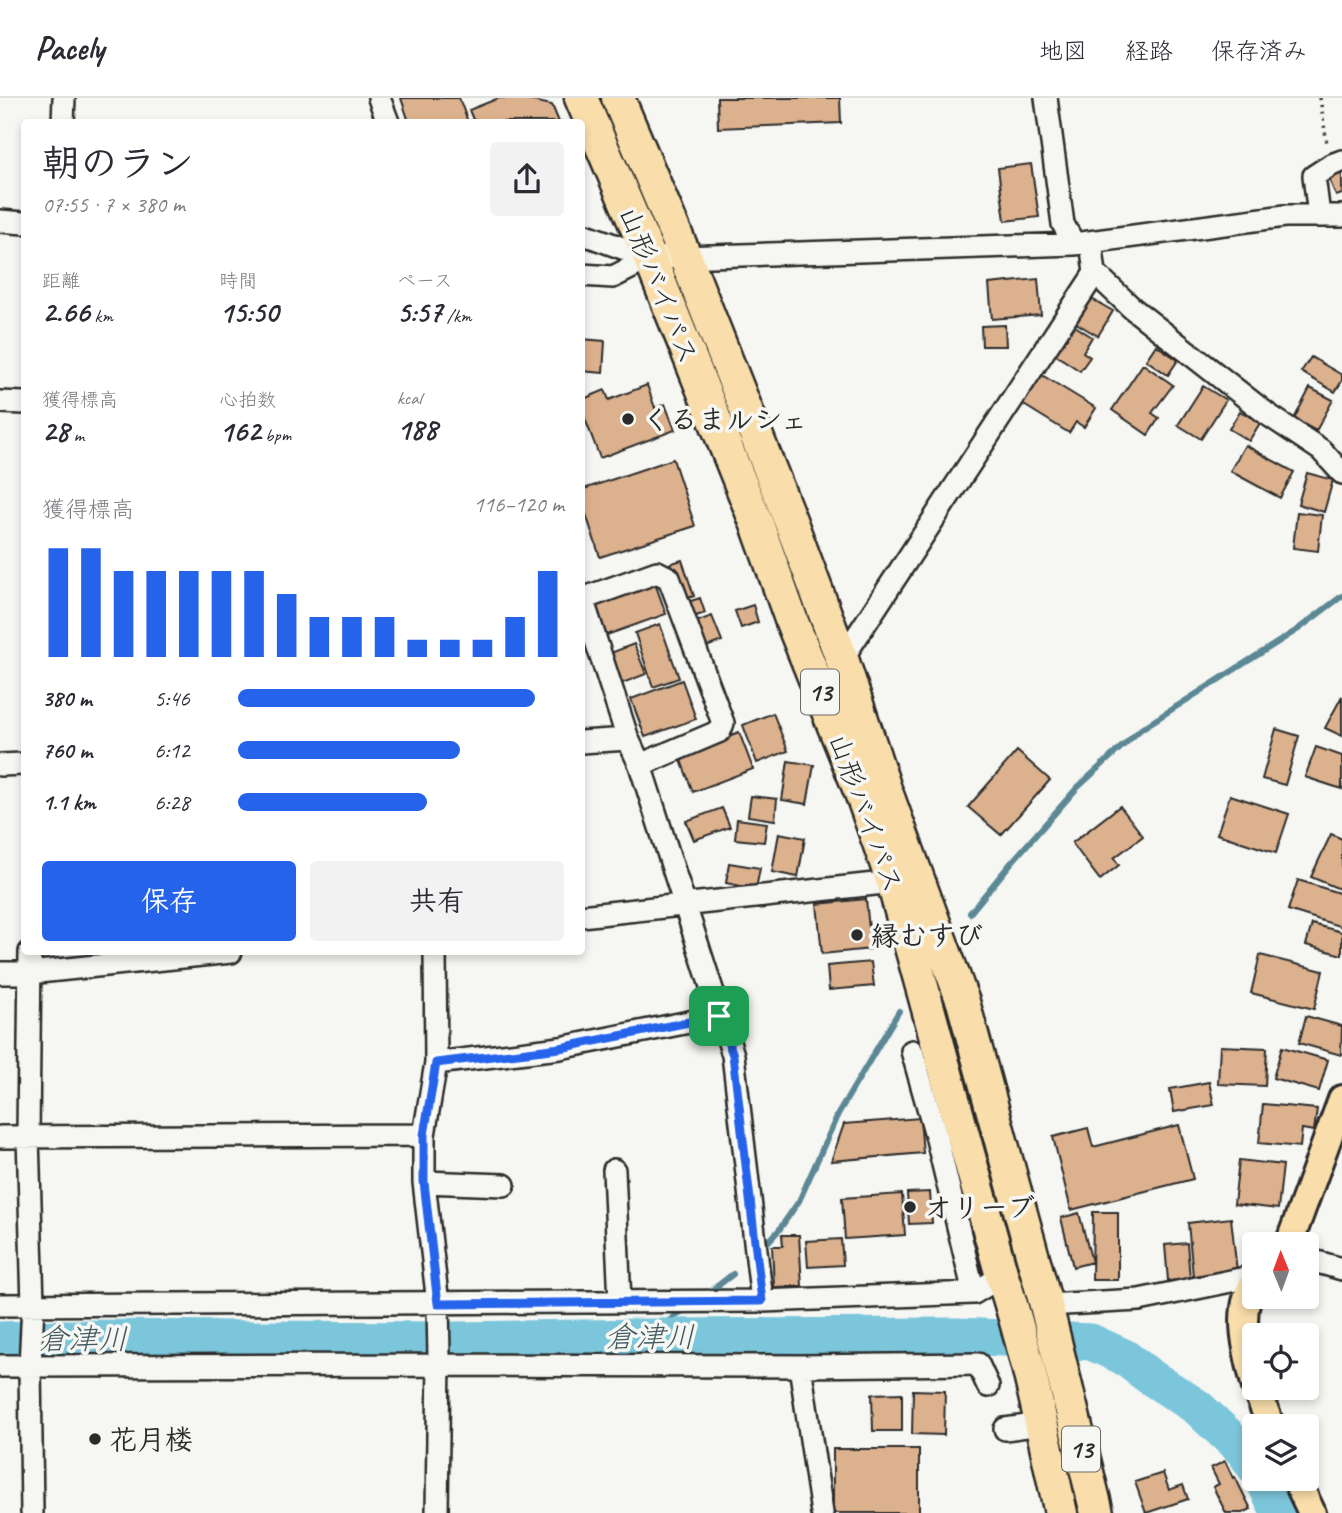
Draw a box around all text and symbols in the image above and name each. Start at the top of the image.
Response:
text: Pacely [35,27,104,69]
text: 地図 [1039,36,1087,66]
text: 経路 [1125,36,1173,66]
text: 保存済み [1211,36,1307,66]
text: 朝のラン [42,140,194,187]
button: share [490,142,564,216]
text: 07:55 · 7 × 380 m [42,190,185,219]
street label: 山形バイパス [611,201,707,369]
text: 距離 [42,269,80,293]
text: 時間 [219,269,257,293]
text: ペース [397,269,453,293]
text: 2.66 [42,293,90,331]
text: 15:50 [219,293,278,331]
text: 5:57 [397,293,442,331]
text: km [90,304,113,328]
text: /km [442,304,471,328]
text: kcal [397,386,422,410]
text: 獲得標高 [42,388,118,412]
text: 心拍数 [219,388,276,412]
place label: くるまルシェ [642,402,808,437]
text: 188 [397,410,437,448]
marker: くるまルシェ [620,411,636,427]
text: 28 [42,412,69,450]
text: 162 [219,412,260,450]
text: m [69,423,84,447]
text: bpm [260,423,291,447]
text: 116–120 m [473,490,564,519]
text: 獲得標高 [42,495,134,524]
road number: 13 [801,670,839,714]
text: 380 m [42,684,92,713]
text: 5:46 [154,684,190,713]
street label: 山形バイパス [821,728,911,898]
text: 760 m [42,736,92,765]
text: 6:12 [154,736,190,765]
text: 1.1 km [42,788,96,817]
text: 6:28 [154,788,190,817]
button: 保存 [42,861,296,941]
button: 共有 [310,861,564,941]
place label: 縁むすび [871,918,983,953]
marker: 縁むすび [849,927,865,943]
pin [689,986,749,1046]
icon: arrive [700,997,738,1035]
place label: オリーブ [924,1190,1035,1225]
marker: オリーブ [902,1199,918,1215]
north arrow [1242,1232,1320,1309]
map controls [1242,1232,1319,1491]
water label: 倉津川 [605,1318,695,1356]
water label: 倉津川 [38,1320,128,1358]
button: locate [1242,1323,1319,1400]
button: layers [1242,1414,1319,1491]
place label: 花月楼 [109,1422,193,1457]
road number: 13 [1062,1426,1100,1472]
marker: 花月楼 [87,1431,103,1447]

